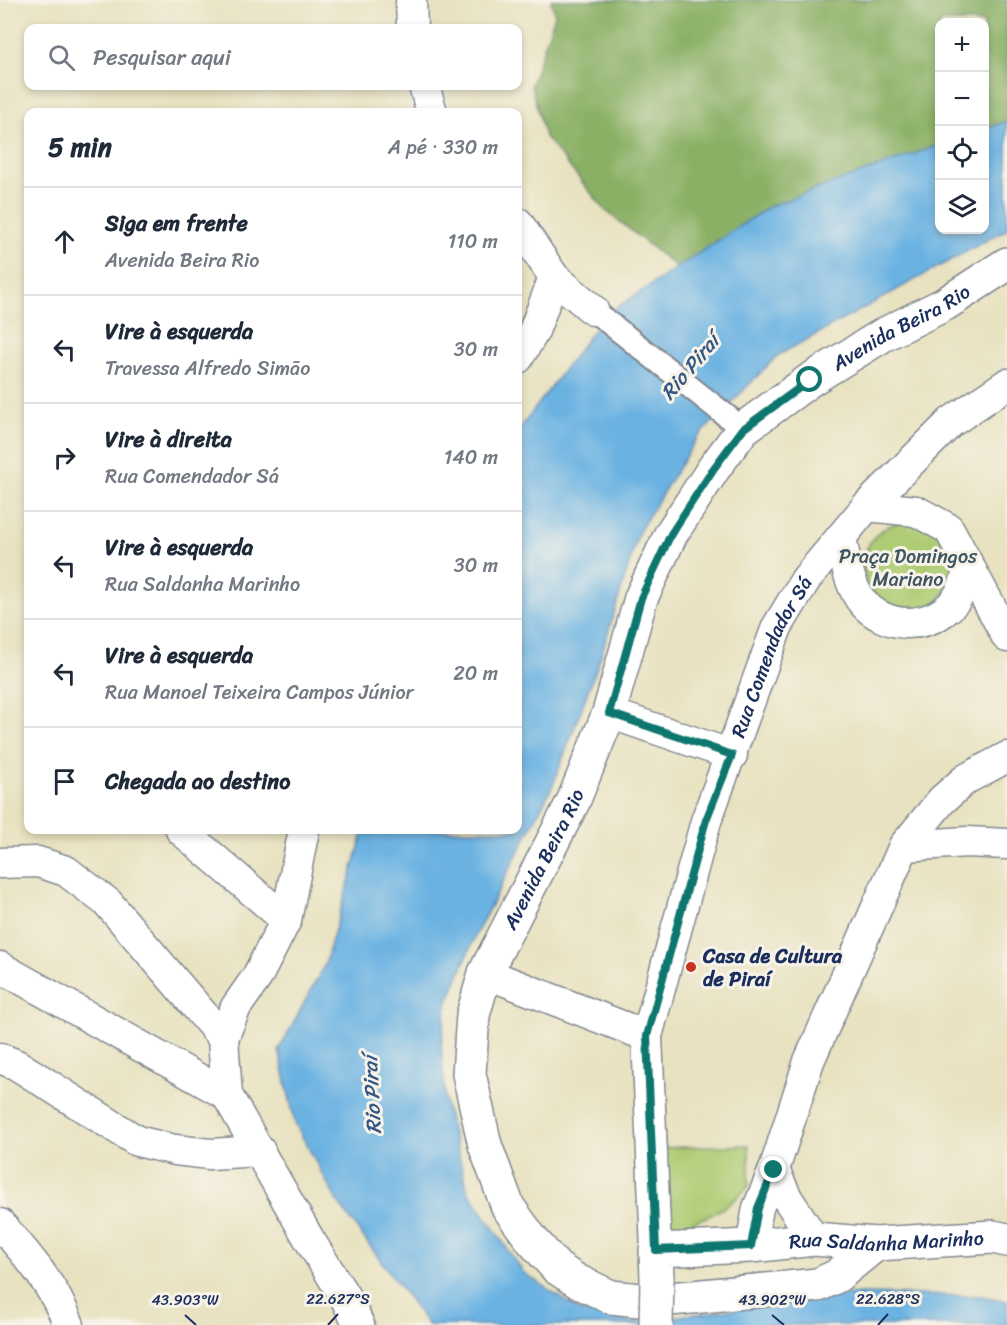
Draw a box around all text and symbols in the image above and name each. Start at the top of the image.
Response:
map controls [935,18,989,234]
button: + [935,18,989,72]
search box [24,24,522,90]
text: Pesquisar aqui [93,38,231,77]
icon: search [45,41,78,74]
button: − [935,72,989,126]
text: 5 min [48,124,112,170]
button: locate [935,126,989,180]
text: A pé · 330 m [388,130,498,165]
button: layers [935,180,989,234]
text: Siga em frente [105,204,248,243]
text: 110 m [448,224,498,259]
icon: ahead [48,225,81,258]
text: Avenida Beira Rio [105,243,259,278]
street label: Avenida Beira Rio [824,274,978,381]
text: Vire à esquerda [105,312,253,351]
water label: Rio Piraí [650,320,734,409]
text: 30 m [454,332,498,367]
icon: left [48,333,81,366]
text: Travessa Alfredo Simão [105,351,310,386]
route start [796,366,822,392]
text: Vire à direita [105,420,232,459]
text: 140 m [444,440,498,475]
icon: right [48,441,81,474]
text: Rua Comendador Sá [105,459,279,494]
text: Vire à esquerda [105,528,253,567]
park label: Praça Domingos Mariano [839,539,978,597]
text: 30 m [454,548,498,583]
icon: left [48,549,81,582]
text: Rua Saldanha Marinho [105,567,300,602]
street label: Rua Comendador Sá [720,569,822,743]
text: Vire à esquerda [105,636,253,675]
text: 20 m [453,656,498,691]
icon: left [48,657,81,690]
text: Rua Manoel Teixeira Campos Júnior [105,675,414,710]
text: Chegada ao destino [105,762,290,801]
icon: arrive [48,765,81,798]
street label: Avenida Beira Rio [492,783,594,937]
place label: Casa de Cultura de Piraí [702,939,843,997]
marker: Casa de Cultura de Piraí [684,960,698,974]
water label: Rio Piraí [351,1049,393,1135]
route end [760,1156,786,1182]
street label: Rua Saldanha Marinho [787,1220,985,1261]
text: 22.627°S [306,1286,370,1312]
text: 22.628°S [856,1286,921,1312]
text: 43.903°W [151,1287,219,1313]
text: 43.902°W [738,1287,806,1313]

